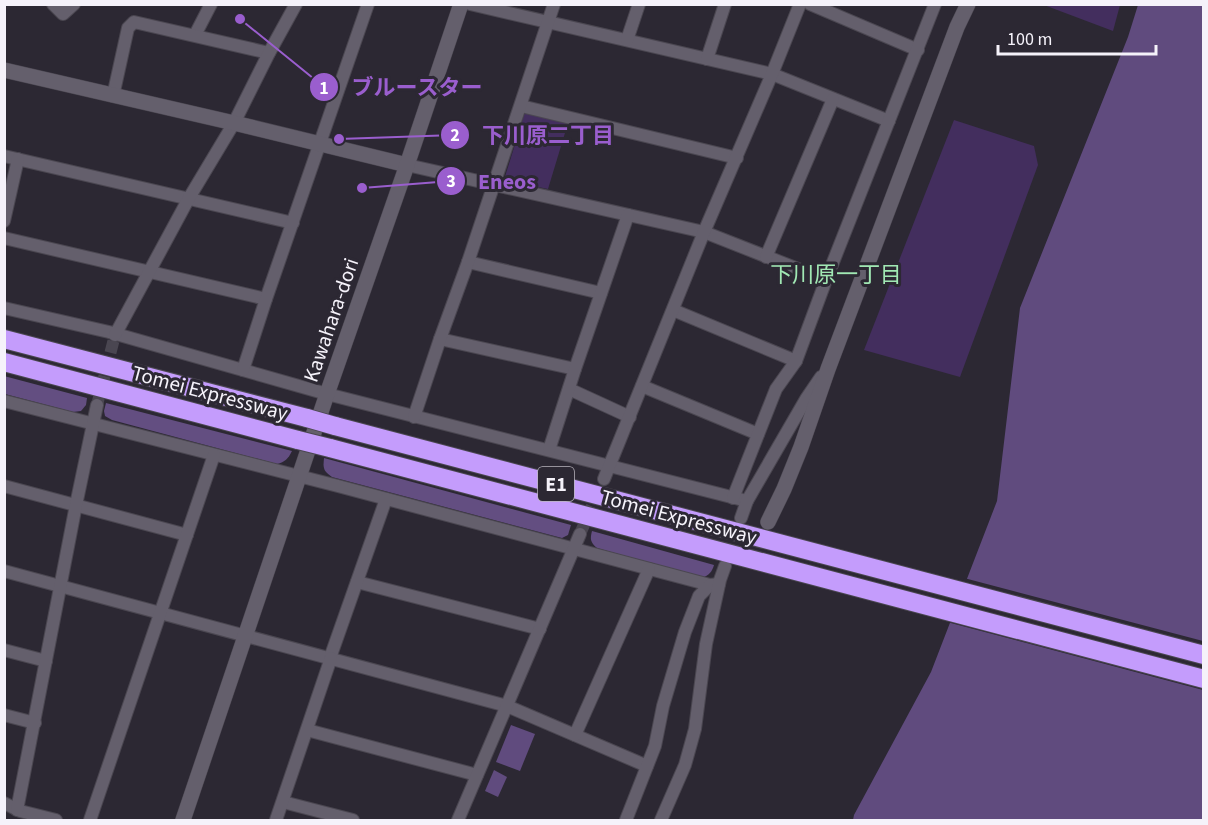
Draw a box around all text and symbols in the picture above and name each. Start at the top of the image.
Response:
scale bar [998,18,1156,56]
text: 100 m [1007,27,1052,52]
callout: ブルースター [309,67,495,107]
text: ブルースター [352,72,482,104]
text: 1 [319,76,329,101]
callout: 下川原二丁目 [440,115,626,155]
text: 下川原二丁目 [482,120,614,152]
text: 2 [450,123,460,148]
callout: Eneos [436,161,548,201]
text: Eneos [478,166,536,198]
text: 3 [446,169,456,194]
street label: Kawahara-dori [296,254,366,386]
district label: 下川原一丁目 [770,259,902,291]
street label: Tomei Expressway [129,358,291,428]
road number: E1 [538,467,574,501]
street label: Tomei Expressway [598,482,760,552]

